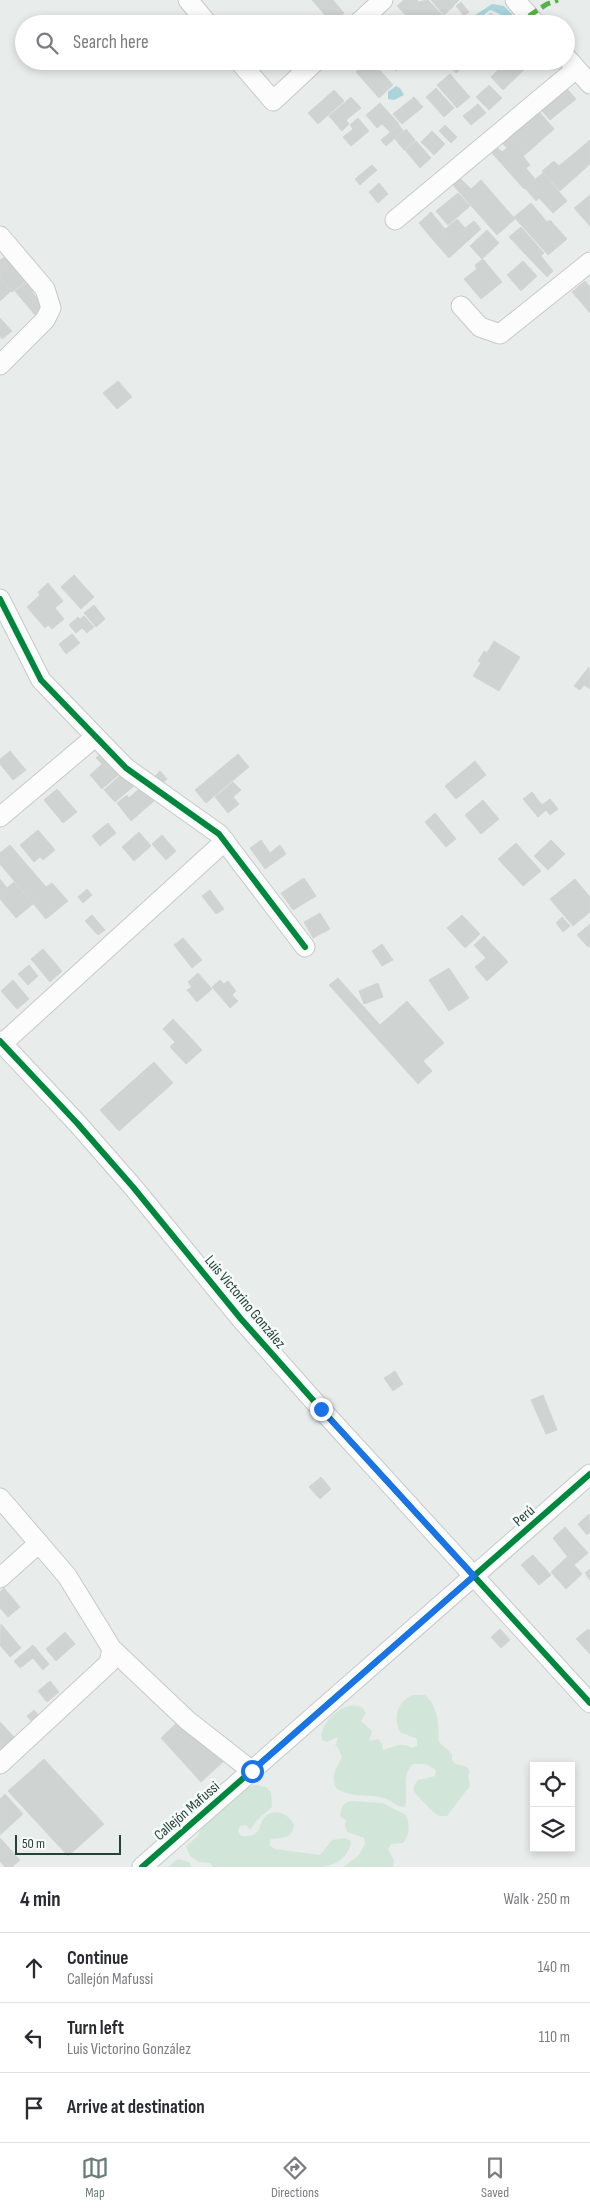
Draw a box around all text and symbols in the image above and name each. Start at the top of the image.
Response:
search box [15,15,575,70]
icon: search [33,29,61,57]
text: Search here [73,31,149,54]
street label: Luis Victorino González [200,1251,290,1353]
route end [310,1398,333,1421]
street label: Perú [509,1501,539,1531]
route start [241,1760,264,1783]
map controls [530,1762,575,1852]
button: locate [530,1762,575,1807]
street label: Callejón Mafussi [150,1777,224,1845]
button: layers [530,1807,575,1852]
scale bar [15,1832,121,1855]
text: 50 m [22,1835,45,1852]
text: 4 min [20,1887,61,1912]
text: Walk · 250 m [504,1890,570,1909]
text: Continue [67,1947,128,1970]
icon: ahead [20,1954,48,1982]
text: 140 m [538,1958,570,1977]
text: Callejón Mafussi [67,1970,153,1989]
text: Turn left [67,2017,124,2040]
icon: left [20,2024,48,2052]
text: 110 m [539,2028,570,2047]
text: Luis Victorino González [67,2040,191,2059]
icon: arrive [20,2094,48,2122]
text: Arrive at destination [67,2096,205,2119]
tab: Map [81,2154,109,2201]
tab: Directions [271,2154,319,2201]
tab: Saved [481,2154,509,2201]

